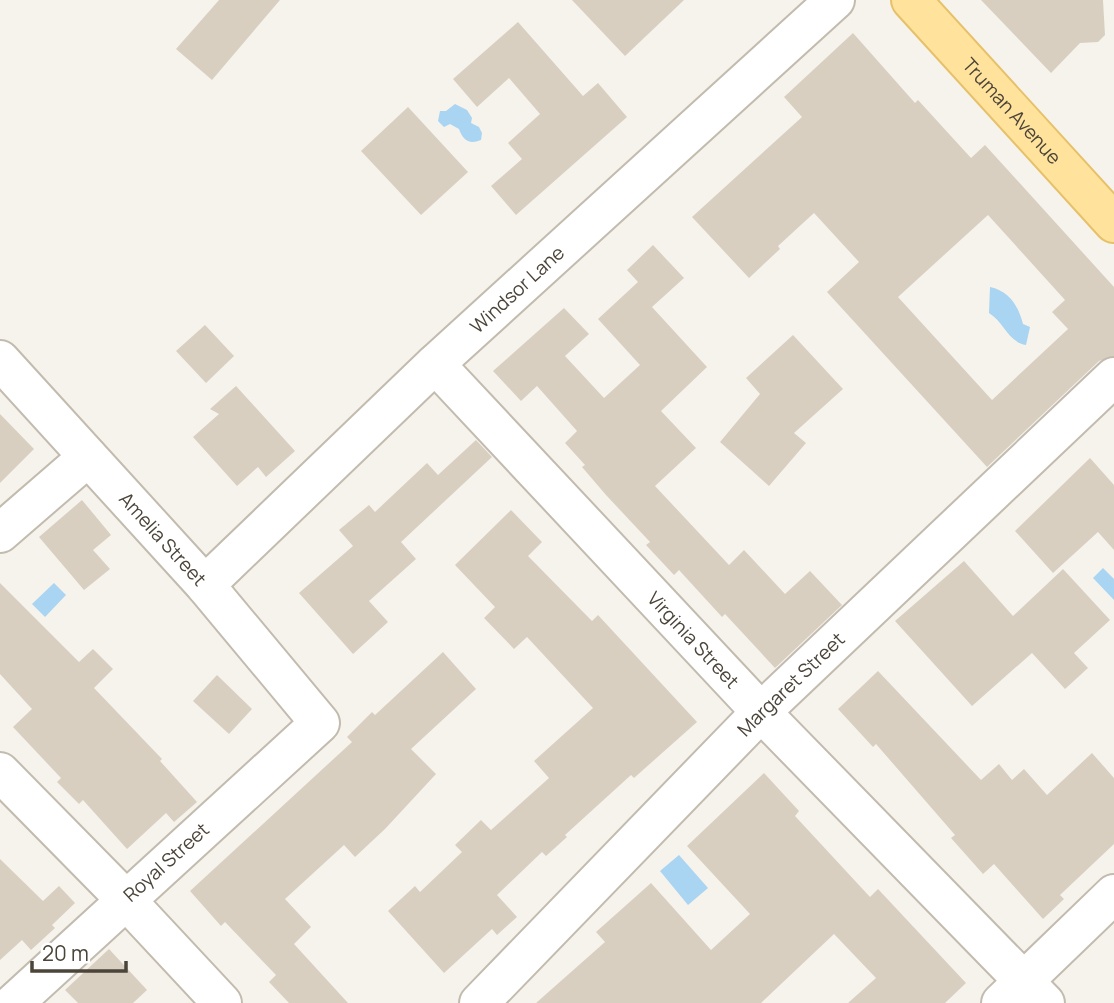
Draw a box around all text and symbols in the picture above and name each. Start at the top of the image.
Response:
street label: Truman Avenue [957,52,1067,170]
street label: Windsor Lane [464,240,570,339]
street label: Amelia Street [114,486,212,591]
street label: Virginia Street [642,586,745,694]
street label: Margaret Street [731,626,850,742]
street label: Royal Street [118,817,214,907]
scale bar [32,930,126,974]
text: 20 m [42,939,89,967]

